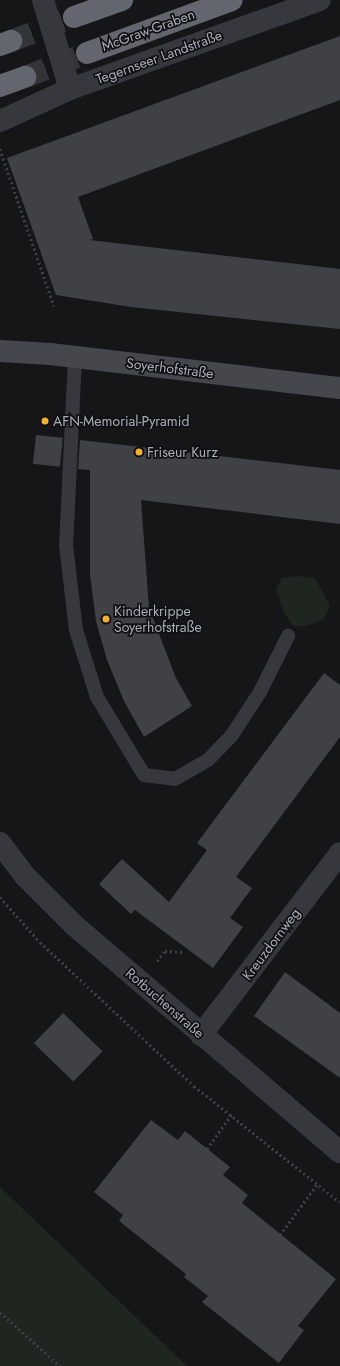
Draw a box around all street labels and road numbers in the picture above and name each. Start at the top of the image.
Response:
street label: McGraw-Graben [99,5,197,55]
street label: Tegernseer Landstraße [94,26,224,88]
street label: Soyerhofstraße [125,354,215,382]
street label: Kreuzdornweg [239,905,303,983]
street label: Rotbuchenstraße [122,964,208,1042]

